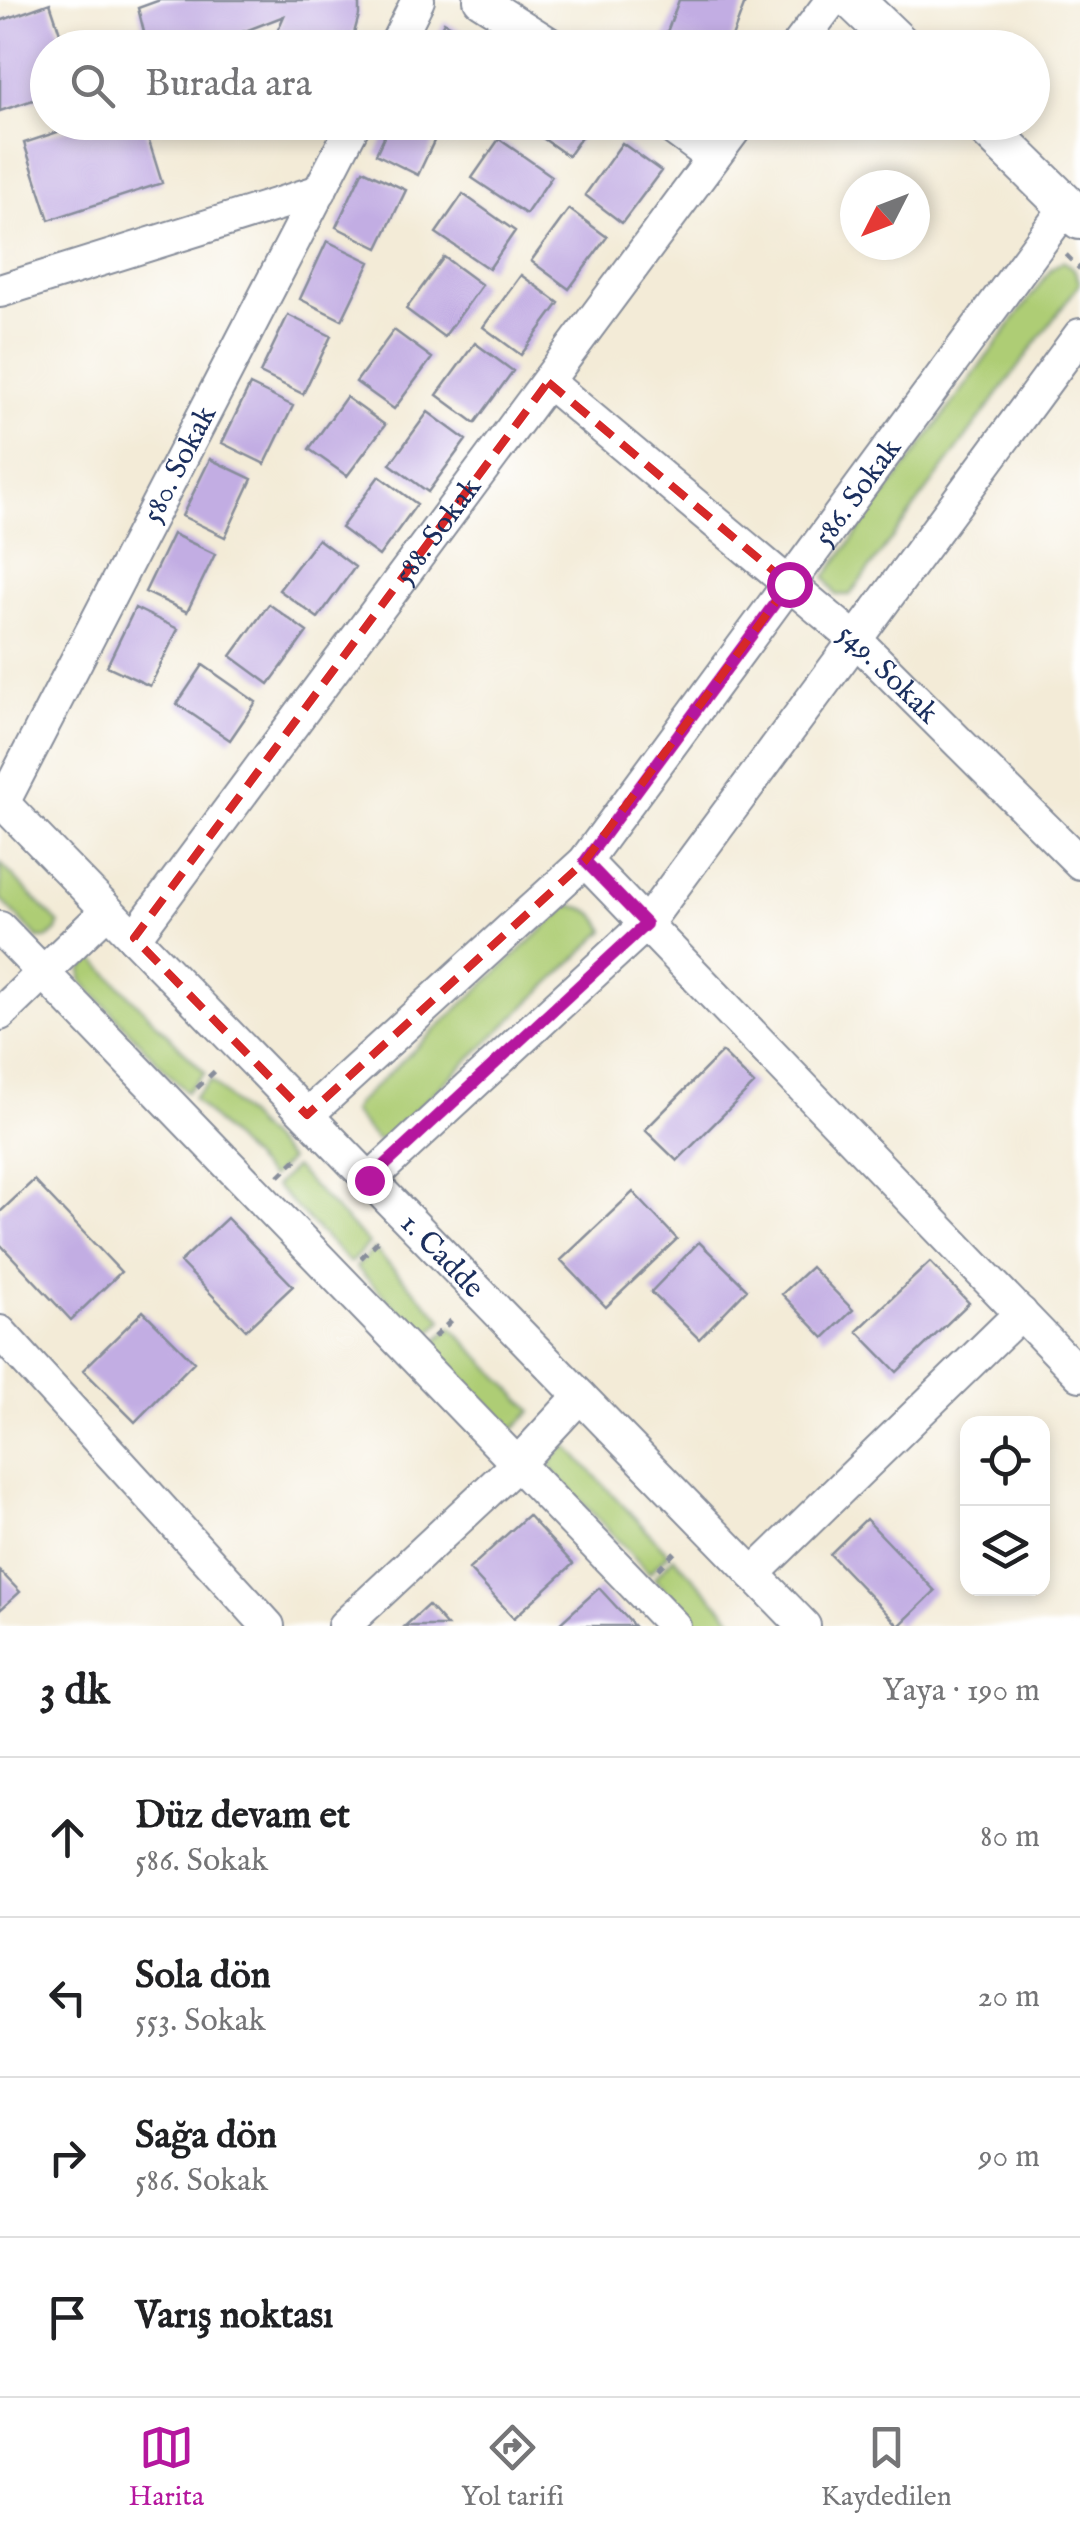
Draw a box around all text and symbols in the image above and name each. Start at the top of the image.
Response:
search box [30,30,1050,140]
icon: search [65,58,120,113]
text: Burada ara [145,61,312,109]
north arrow [840,170,930,260]
street label: 580. Sokak [134,399,227,530]
street label: 586. Sokak [806,431,911,554]
street label: 588. Sokak [386,470,491,592]
route start [767,562,813,608]
street label: 549. Sokak [829,616,947,733]
route end [347,1158,393,1204]
street label: 1. Cadde [391,1206,492,1307]
map controls [960,1416,1050,1596]
button: locate [960,1416,1050,1506]
button: layers [960,1506,1050,1596]
text: 3 dk [40,1665,110,1718]
text: Yaya · 190 m [882,1671,1040,1712]
text: Düz devam et [135,1793,350,1841]
icon: ahead [40,1810,95,1865]
text: 80 m [980,1817,1040,1858]
text: 586. Sokak [135,1841,268,1882]
text: Sola dön [135,1953,271,2001]
icon: left [40,1970,95,2025]
text: 20 m [978,1977,1040,2018]
text: 553. Sokak [135,2001,266,2042]
text: Sağa dön [135,2113,277,2161]
icon: right [40,2130,95,2185]
text: 90 m [979,2137,1040,2178]
text: 586. Sokak [135,2161,268,2202]
icon: arrive [40,2290,95,2345]
text: Varış noktası [135,2293,334,2341]
tab: Harita [128,2420,204,2515]
tab: Yol tarifi [461,2420,564,2515]
tab: Kaydedilen [821,2420,952,2515]

